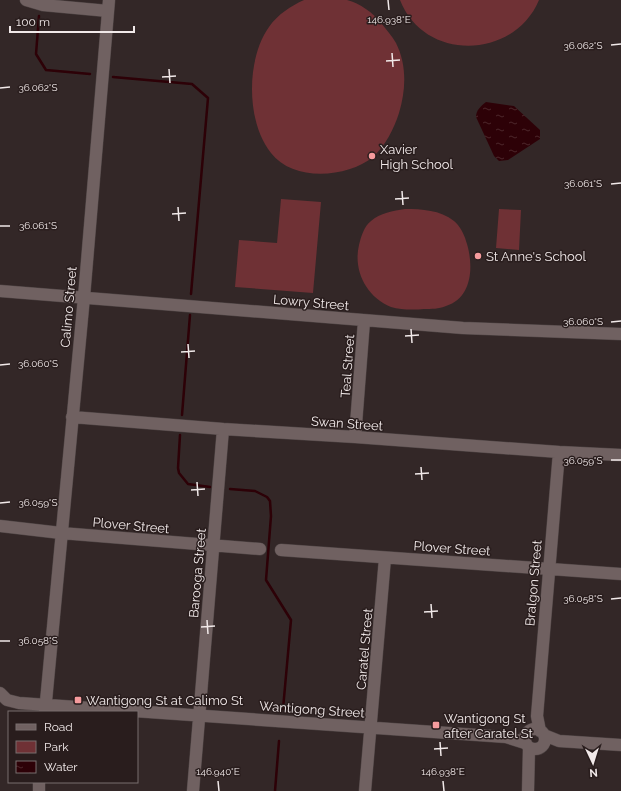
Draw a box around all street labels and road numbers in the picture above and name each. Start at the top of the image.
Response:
street label: Calimo Street [57,265,80,348]
street label: Lowry Street [272,292,350,313]
street label: Teal Street [338,333,357,398]
street label: Swan Street [310,414,384,434]
street label: Plover Street [92,515,171,536]
street label: Barooga Street [186,527,209,619]
street label: Plover Street [413,538,492,559]
street label: Bralgon Street [522,539,545,627]
street label: Caratel Street [353,607,376,691]
street label: Wantigong Street [259,698,366,721]

